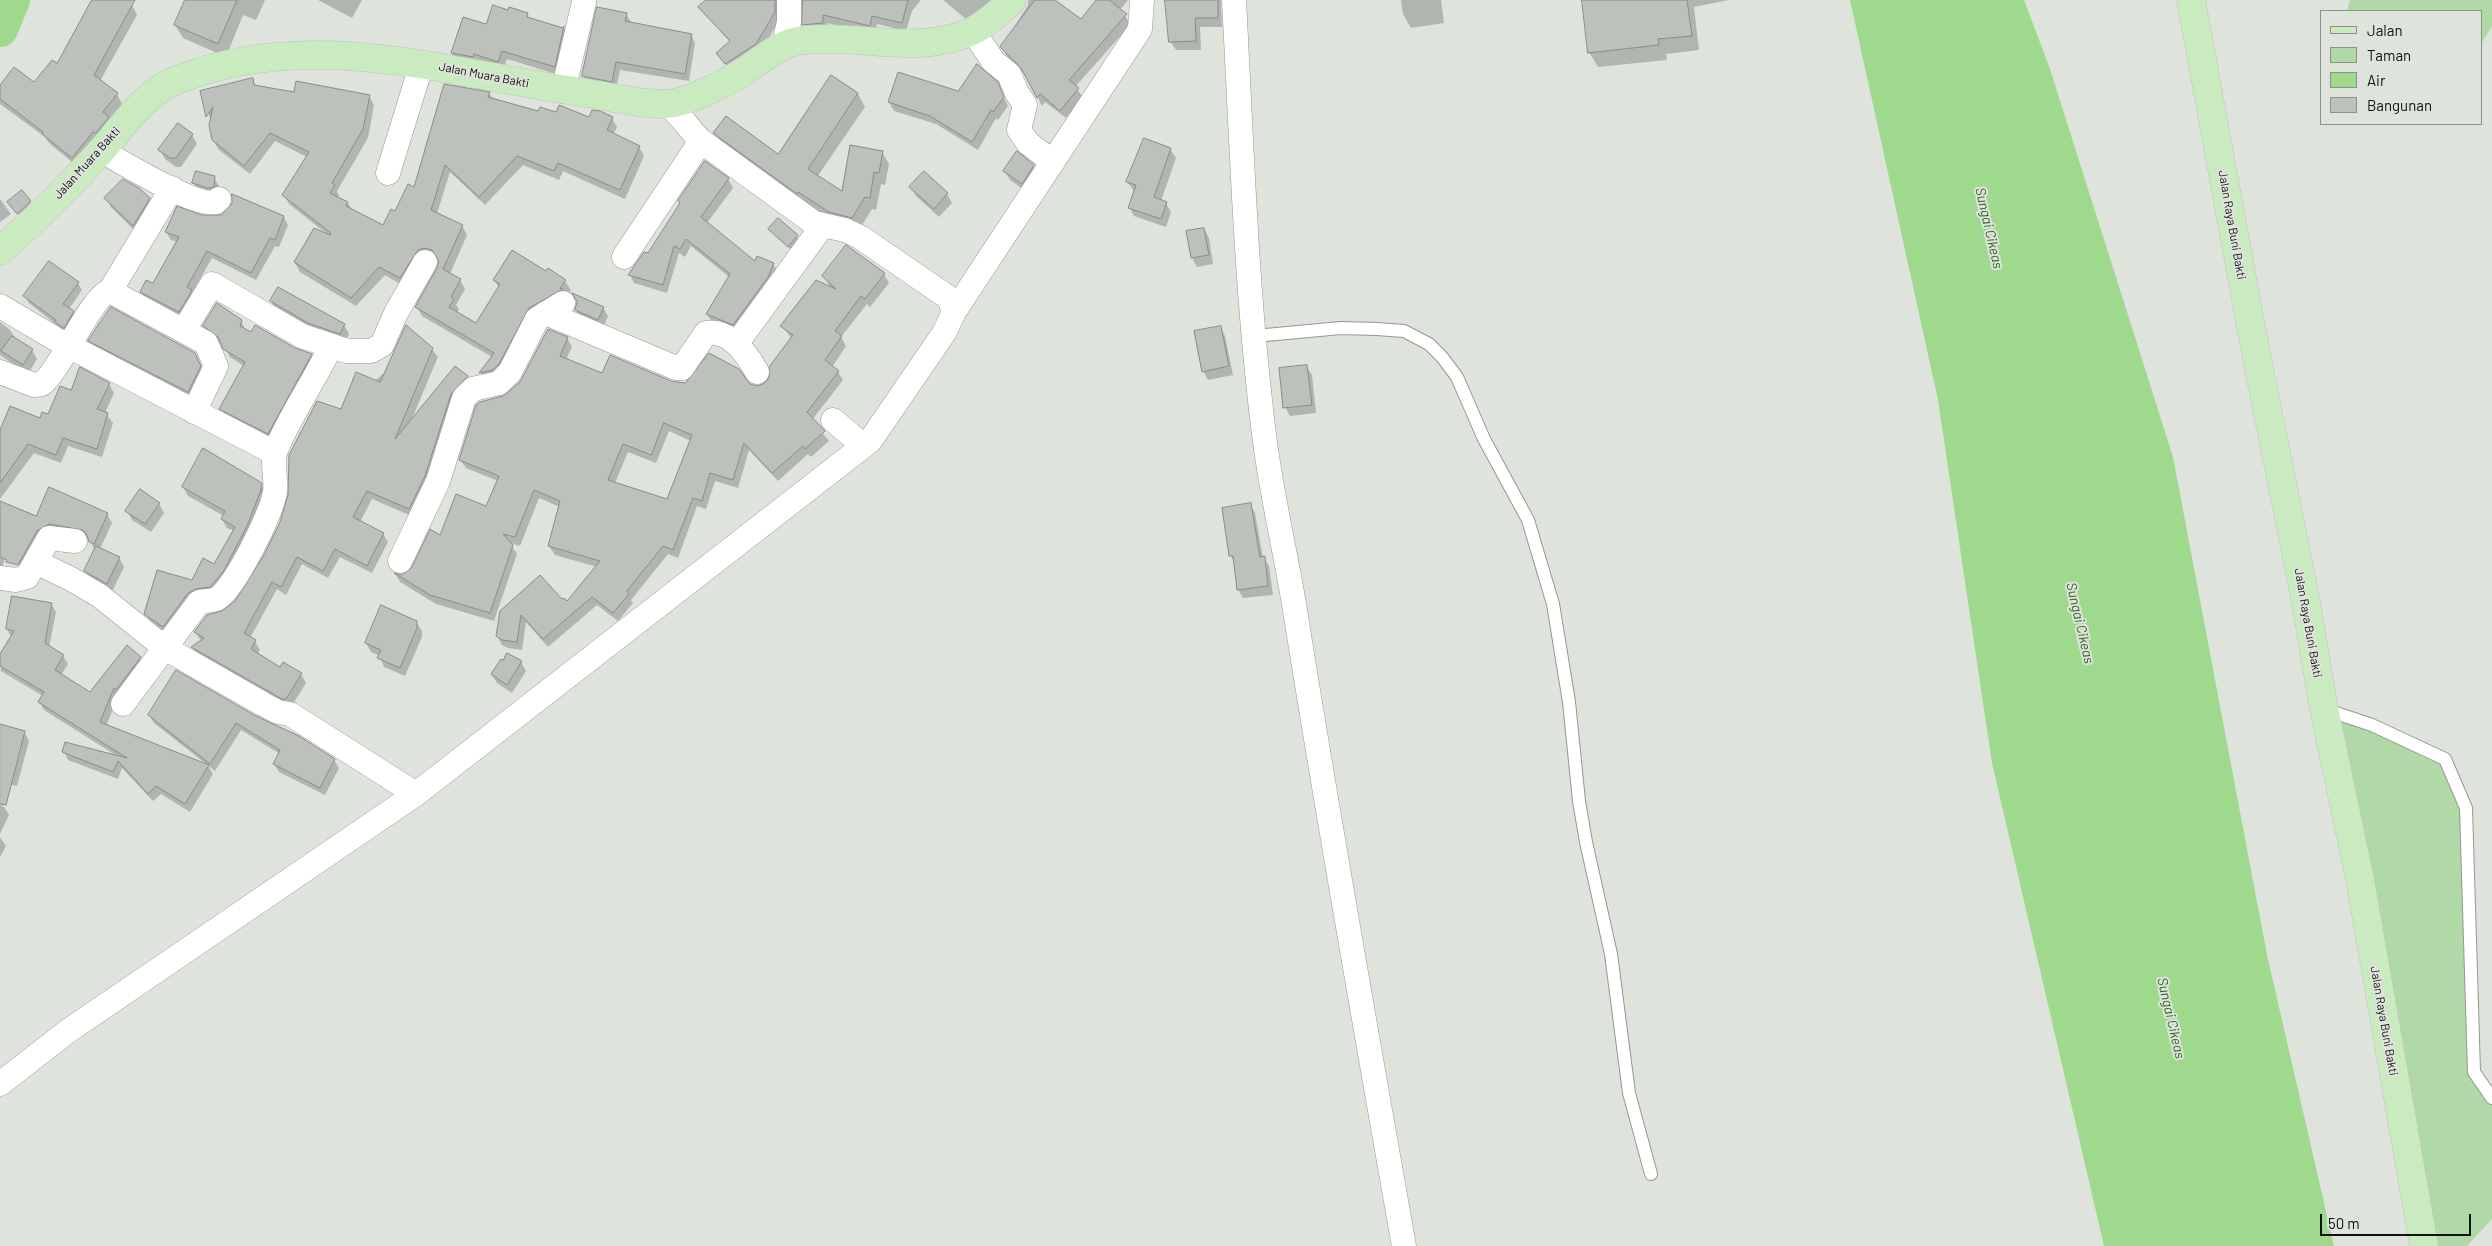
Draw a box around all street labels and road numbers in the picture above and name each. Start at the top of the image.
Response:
street label: Jalan Muara Bakti [438,59,530,91]
street label: Jalan Muara Bakti [51,124,123,202]
street label: Jalan Raya Buni Bakti [2215,169,2249,281]
street label: Jalan Raya Buni Bakti [2291,567,2325,679]
street label: Jalan Raya Buni Bakti [2367,965,2401,1077]

